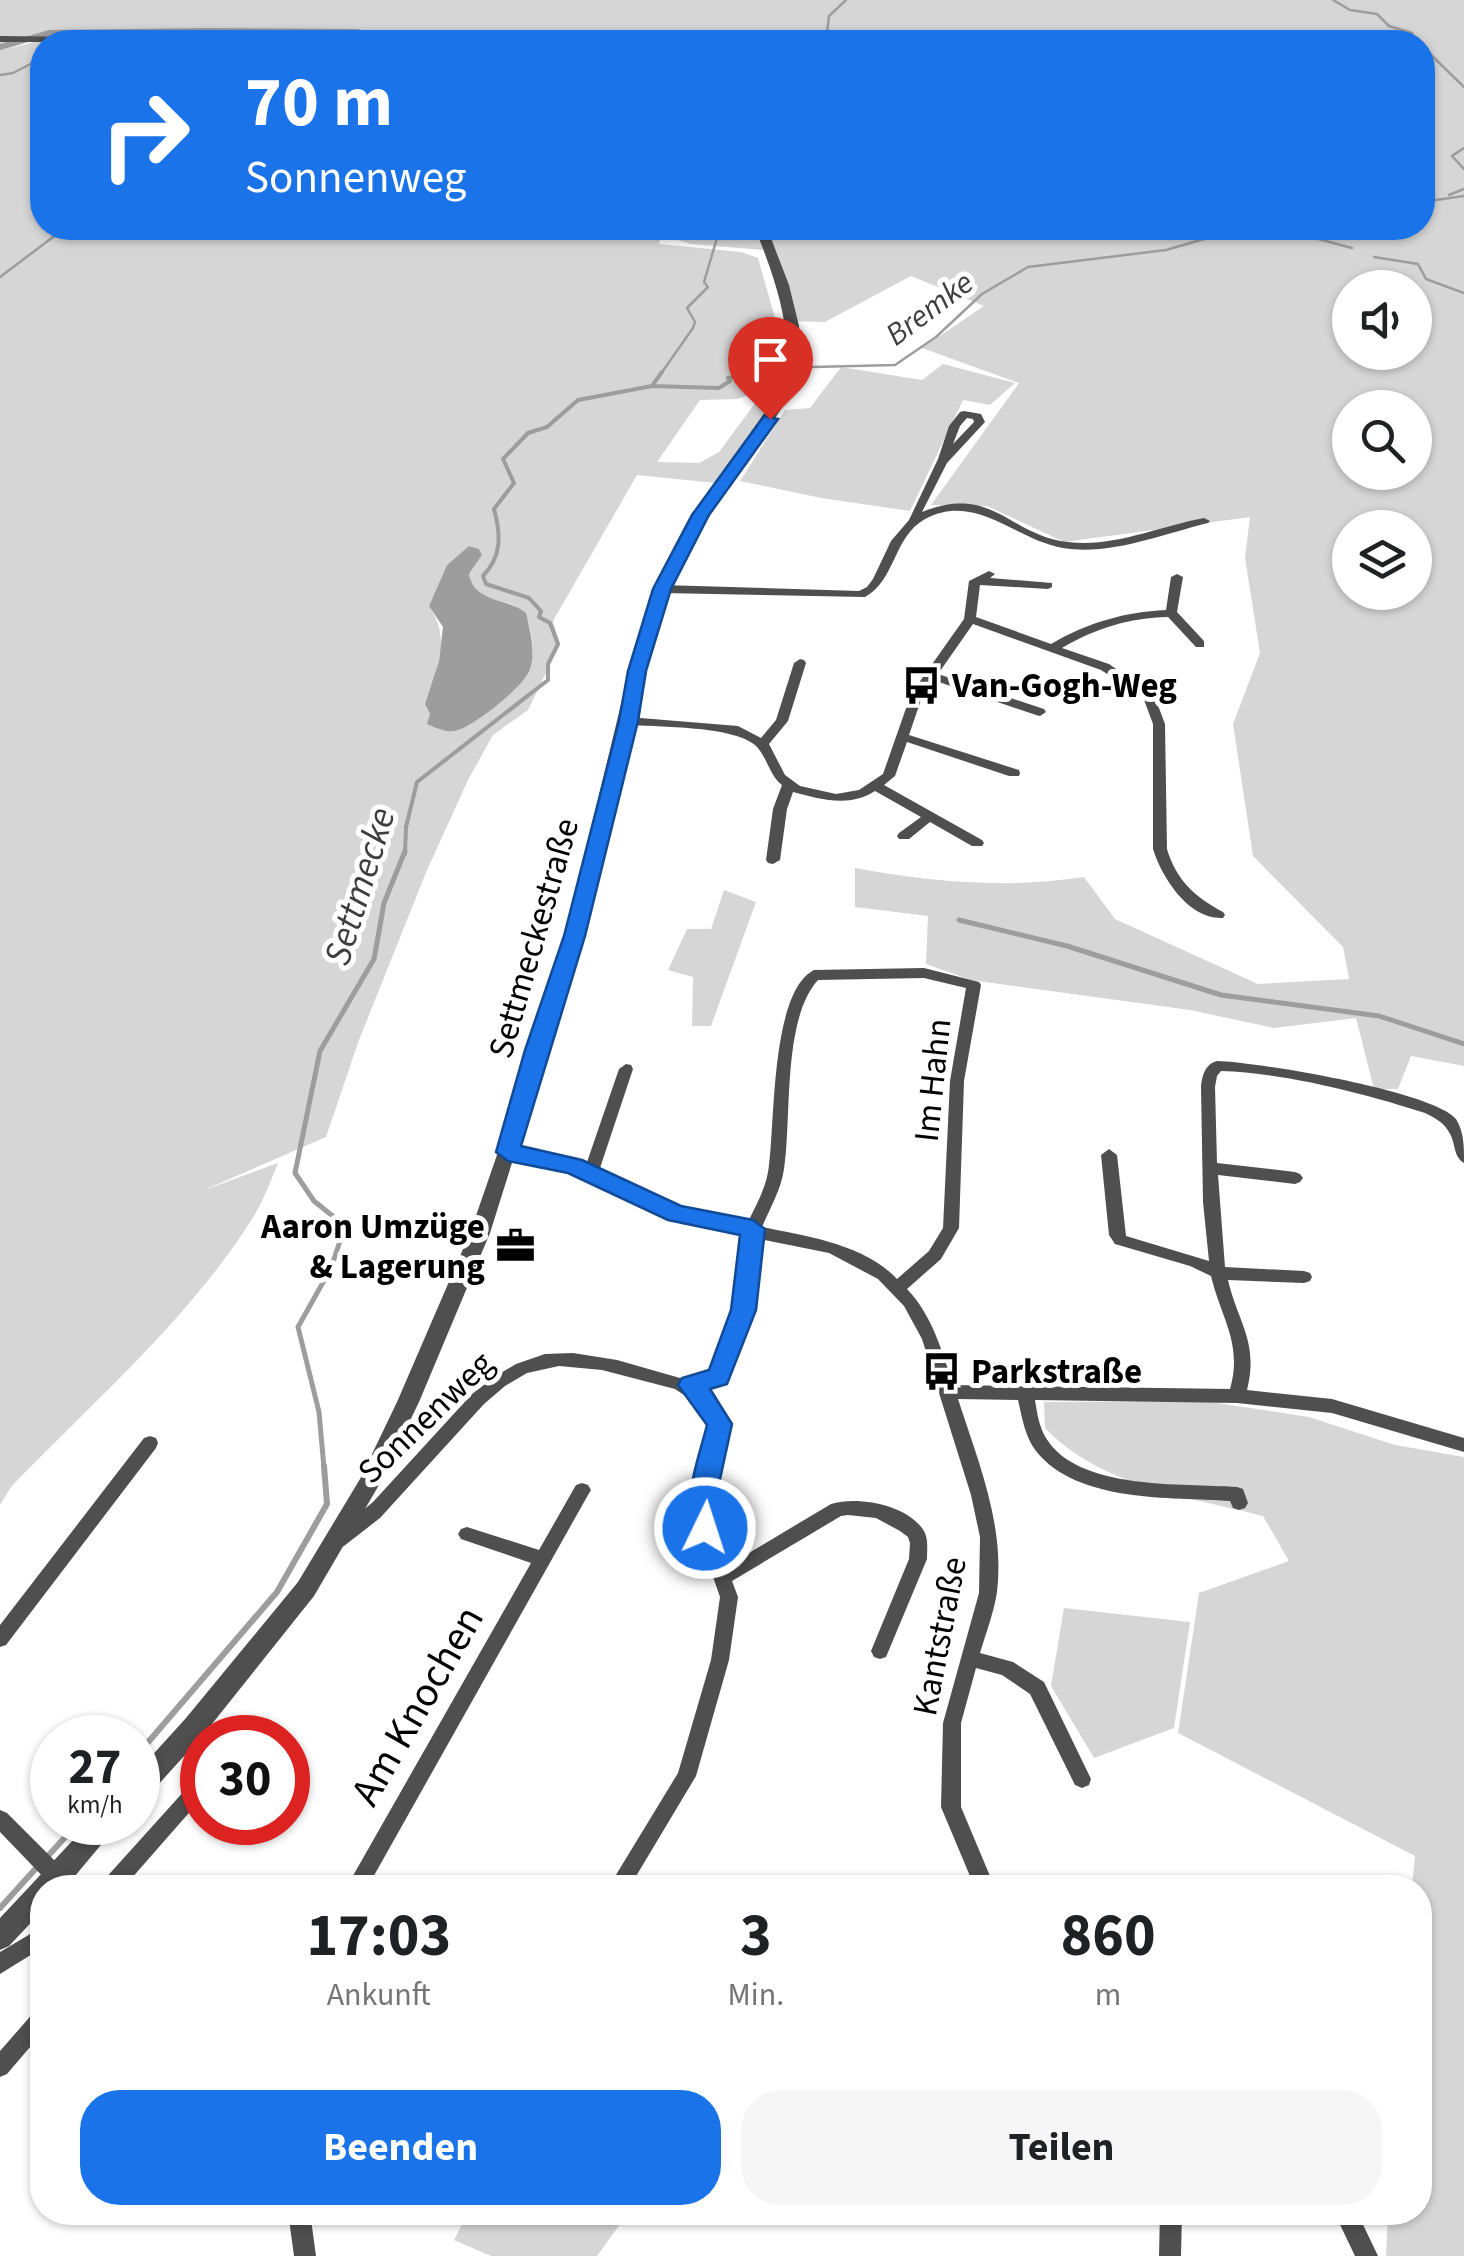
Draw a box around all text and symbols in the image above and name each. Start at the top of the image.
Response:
text: 70 m [245,53,393,153]
icon: right [80,70,210,200]
text: Sonnenweg [245,146,466,210]
water label: Bremke [876,260,983,357]
map controls [1332,270,1432,610]
button: sound [1332,270,1432,370]
pin [728,317,813,420]
icon: arrive [743,332,798,387]
button: search [1332,390,1432,490]
button: layers [1332,510,1432,610]
place label: Van-Gogh-Weg [951,661,1177,711]
bus stop icon: Van-Gogh-Weg [901,664,943,706]
water label: Settmecke [310,801,409,972]
street label: Settmeckestraße [476,813,592,1064]
street label: Im Hahn [902,1016,964,1144]
place label: Aaron Umzüge & Lagerung [260,1202,485,1292]
office icon: Aaron Umzüge & Lagerung [494,1225,536,1267]
street label: Sonnenweg [346,1340,505,1495]
place label: Parkstraße [971,1347,1142,1397]
bus stop icon: Parkstraße [920,1350,962,1392]
position arrow [653,1476,757,1580]
street label: Kantstraße [900,1552,980,1720]
street label: Am Knochen [336,1595,499,1817]
speed limit sign: 30 [180,1715,310,1845]
text: 27 [69,1732,121,1803]
text: km/h [67,1787,123,1823]
text: 17:03 [306,1894,451,1979]
text: 3 [740,1894,772,1979]
text: 860 [1061,1894,1156,1979]
text: Ankunft [327,1972,431,2018]
text: Min. [728,1972,784,2018]
text: m [1095,1972,1121,2018]
button: Beenden [80,2090,721,2205]
button: Teilen [741,2090,1382,2205]

